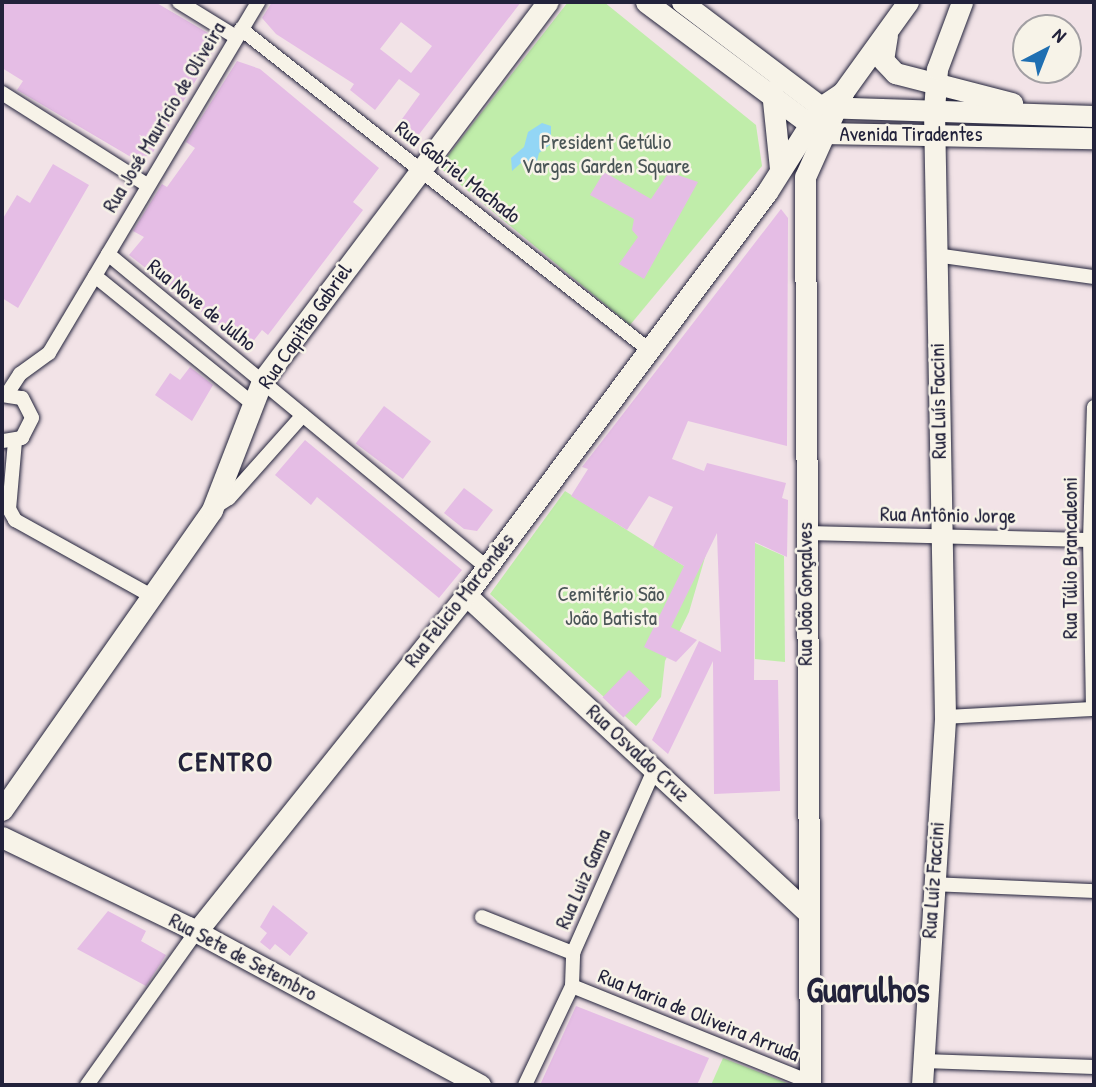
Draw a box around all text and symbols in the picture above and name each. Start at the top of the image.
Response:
north arrow [1012,14,1082,84]
street label: Rua José Maurício de Oliveira [97,17,231,217]
text: N [1047,22,1072,48]
street label: Rua Gabriel Machado [390,115,526,229]
street label: Avenida Tiradentes [839,121,983,147]
park label: President Getúlio Vargas Garden Square [522,129,690,179]
street label: Rua Nove de Julho [143,253,261,357]
street label: Rua Capitão Gabriel [253,259,357,393]
street label: Rua Luís Faccini [924,343,952,459]
street label: Rua Túlio Brancaleoni [1057,477,1083,639]
street label: Rua Antônio Jorge [880,501,1016,529]
street label: Rua João Gonçalves [792,522,818,666]
street label: Rua Felicio Marcondes [399,528,519,672]
park label: Cemitério São João Batista [558,581,664,631]
street label: Rua Osvaldo Cruz [581,699,695,807]
district label: CENTRO [179,744,273,778]
street label: Rua Luíz Faccini [916,821,950,939]
street label: Rua Luiz Gama [550,825,616,933]
street label: Rua Sete de Setembro [165,907,321,1007]
street label: Rua Maria de Oliveira Arruda [595,963,803,1067]
district label: Guarulhos [806,969,930,1011]

